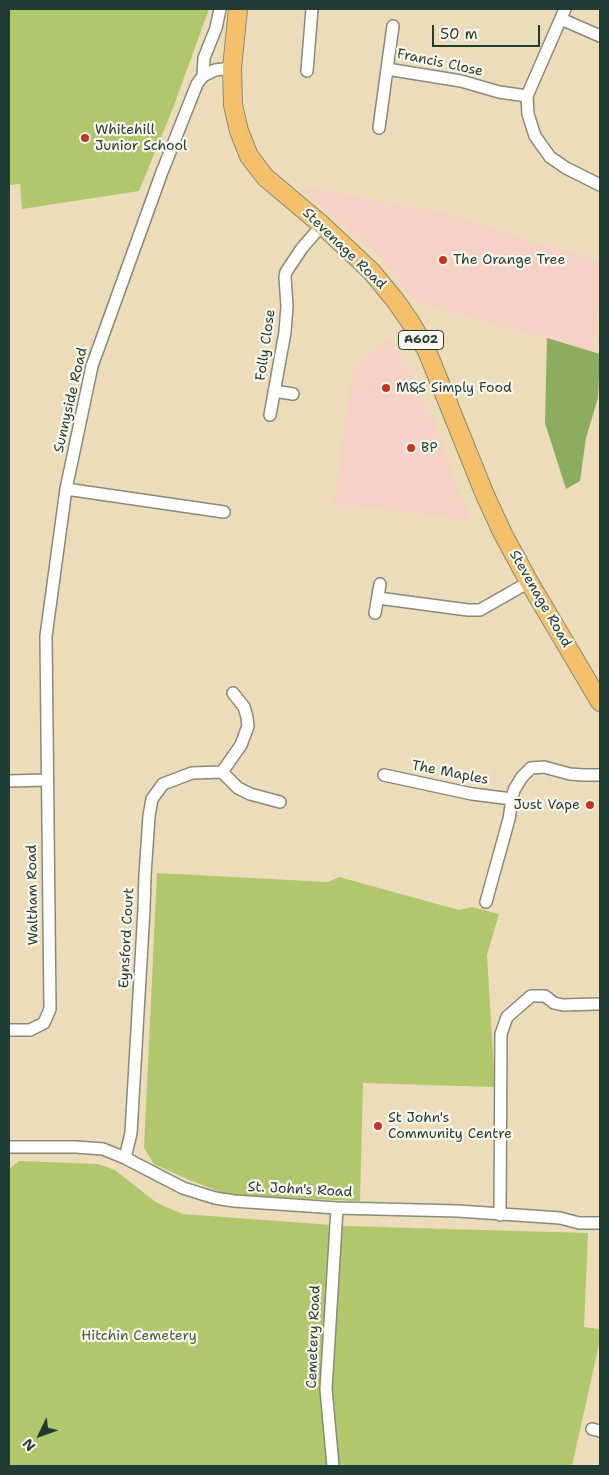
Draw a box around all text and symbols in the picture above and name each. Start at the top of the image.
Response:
scale bar [434,15,542,47]
text: 50 m [440,24,478,44]
street label: Francis Close [395,46,485,80]
place label: Whitehill Junior School [95,122,187,154]
marker: Whitehill Junior School [79,132,91,144]
street label: Stevenage Road [299,205,389,293]
place label: The Orange Tree [453,252,565,268]
marker: The Orange Tree [437,254,449,266]
street label: Folly Close [253,308,279,382]
road number: A602 [398,330,444,350]
street label: Sunnyside Road [51,346,91,454]
place label: M&S Simply Food [396,380,512,396]
marker: M&S Simply Food [380,382,392,394]
place label: BP [421,440,438,456]
marker: BP [405,442,417,454]
street label: Stevenage Road [505,547,575,651]
street label: The Maples [410,757,490,789]
place label: Just Vape [513,797,580,813]
marker: Just Vape [584,799,596,811]
street label: Waltham Road [24,844,42,946]
street label: Eynsford Court [116,887,138,989]
place label: St John's Community Centre [388,1110,512,1142]
marker: St John's Community Centre [372,1120,384,1132]
street label: St. John's Road [247,1179,353,1201]
street label: Cemetery Road [304,1285,324,1389]
park label: Hitchin Cemetery [81,1328,197,1344]
north arrow [15,1410,65,1460]
text: N [18,1435,39,1455]

